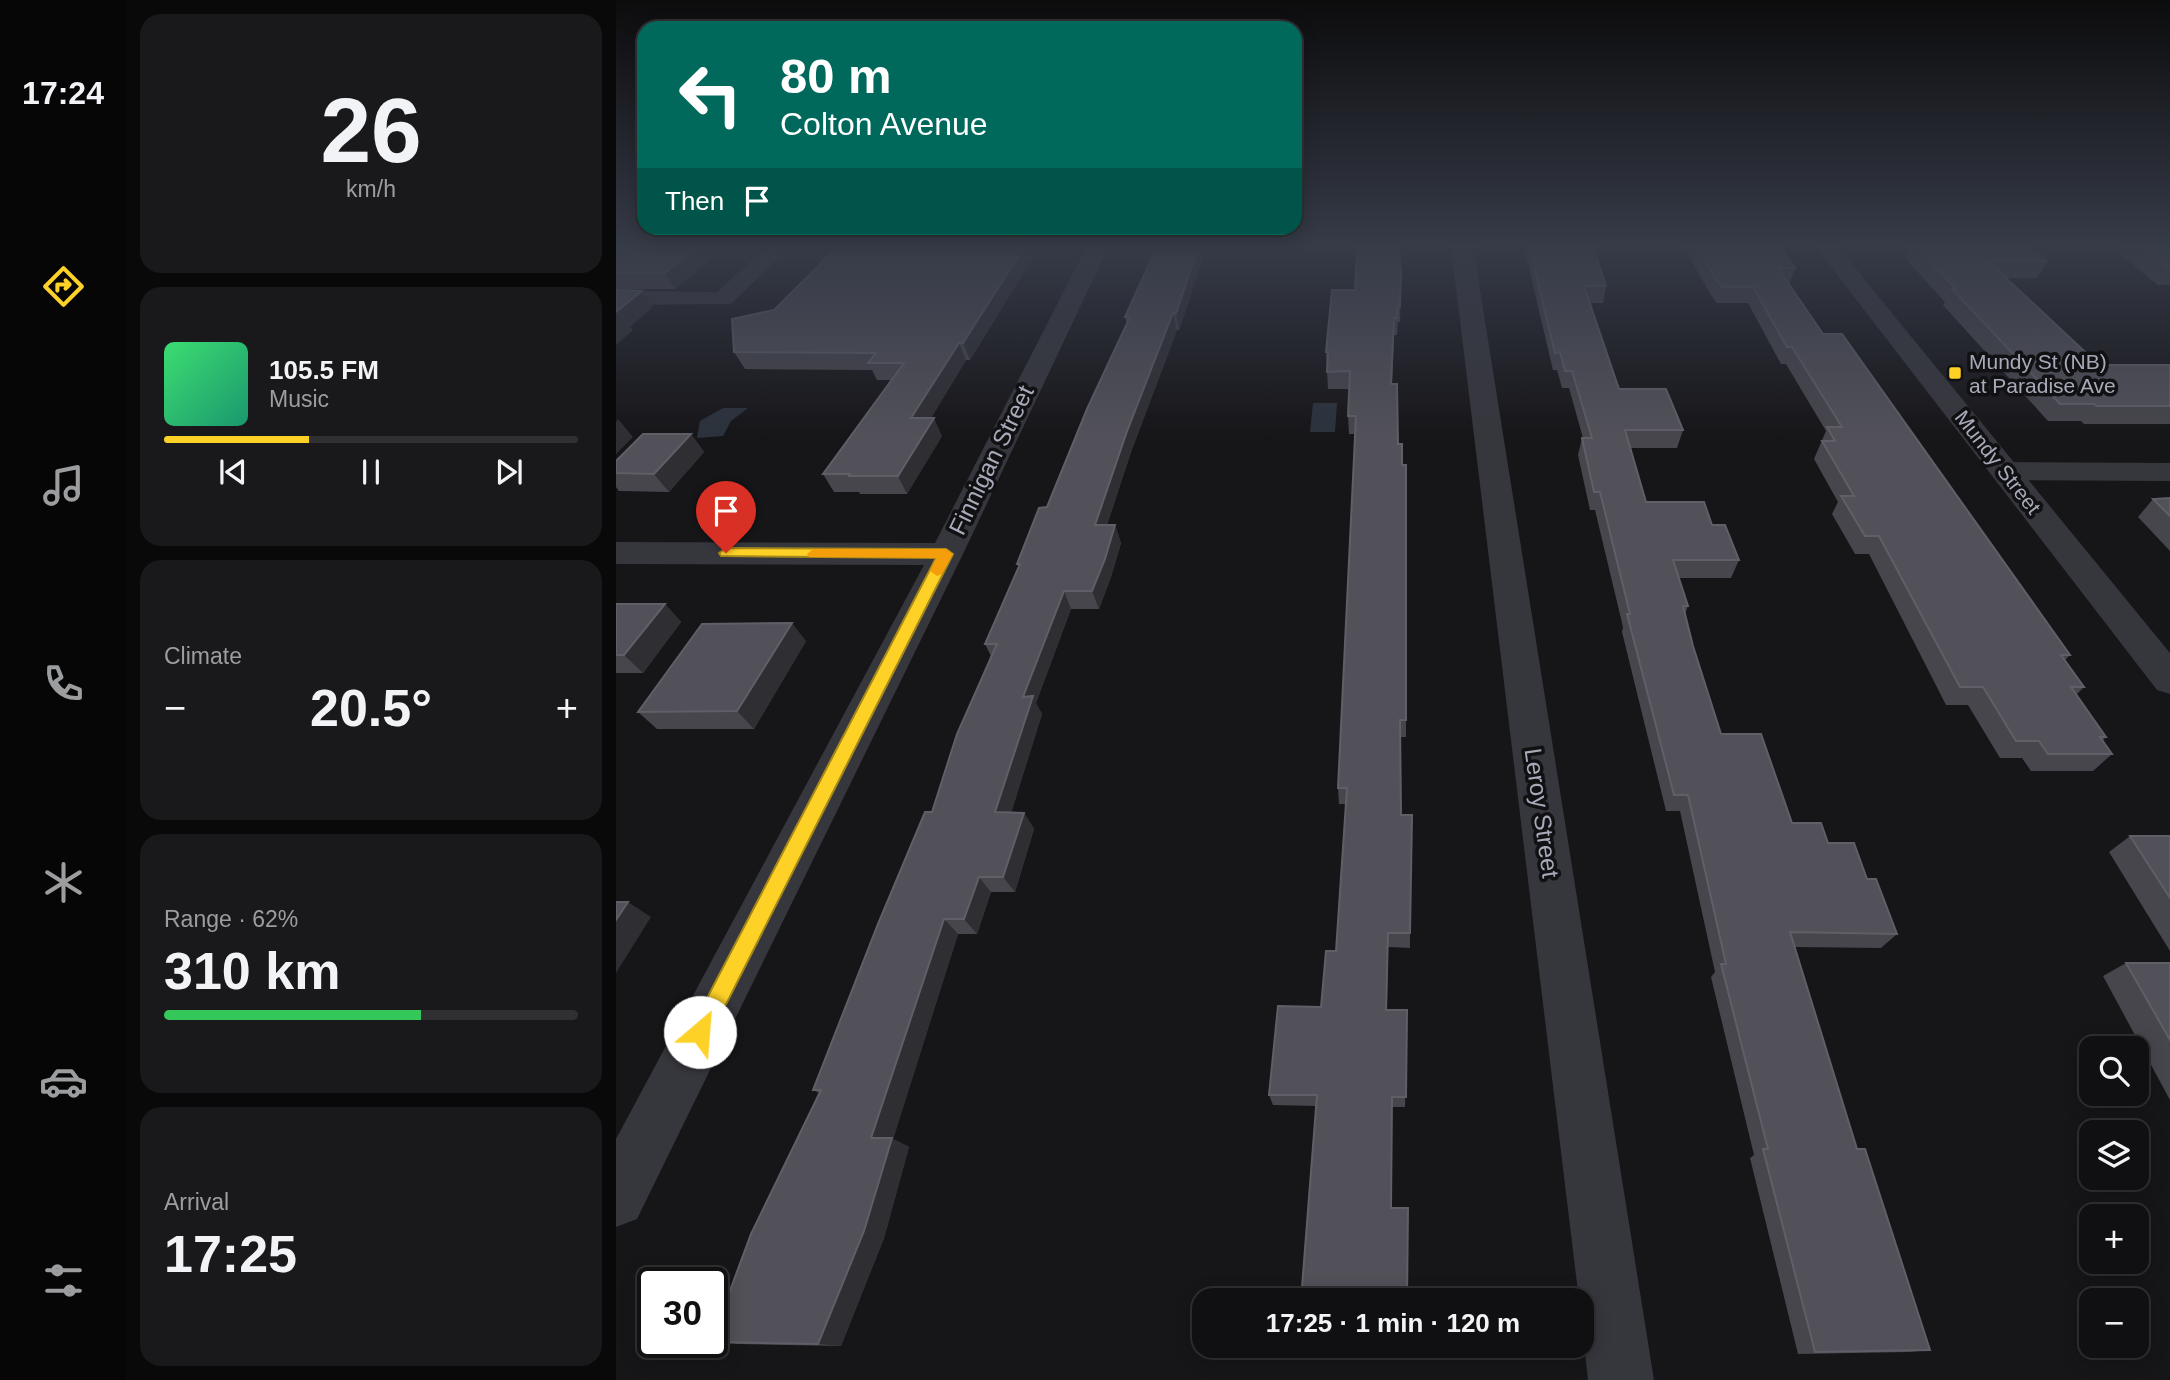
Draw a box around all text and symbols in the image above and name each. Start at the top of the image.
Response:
icon: left [665,49,756,140]
text: 80 m [780,49,892,103]
text: 17:24 [22,75,104,111]
text: 26 [320,80,422,181]
text: Colton Avenue [780,106,988,142]
text: km/h [346,176,396,202]
icon: arrive [738,182,776,220]
text: Then [665,186,724,216]
icon: directions [39,262,88,311]
place label: Mundy St (NB) at Paradise Ave [1969,350,2116,397]
text: 105.5 FM [269,355,379,385]
marker: Mundy St (NB) at Paradise Ave [1947,365,1963,381]
street label: Finnigan Street [943,381,1039,539]
text: Music [269,386,329,412]
street label: Mundy Street [1950,406,2046,518]
icon: previous [214,453,252,491]
icon: pause [352,453,390,491]
icon: next [490,453,528,491]
icon: music [39,461,88,510]
pin [696,481,756,553]
icon: arrive [707,492,745,530]
text: Climate [164,643,242,669]
icon: phone [39,659,88,708]
text: 20.5° [310,679,432,737]
text: − [164,687,186,729]
text: + [556,687,578,729]
street label: Leroy Street [1520,746,1565,880]
icon: climate [39,858,88,907]
text: Range · 62% [164,906,298,932]
text: 310 km [164,942,340,1000]
position arrow [663,995,737,1069]
map controls [2079,1036,2149,1358]
button: search [2079,1036,2149,1106]
icon: car [39,1057,88,1106]
button: layers [2079,1120,2149,1190]
text: Arrival [164,1189,229,1215]
button: + [2079,1204,2149,1274]
text: 17:25 [164,1225,297,1283]
icon: filters [39,1256,88,1305]
speed limit sign: 30 [637,1267,728,1358]
button: − [2079,1288,2149,1358]
text: 17:25 · 1 min · 120 m [1266,1308,1520,1338]

